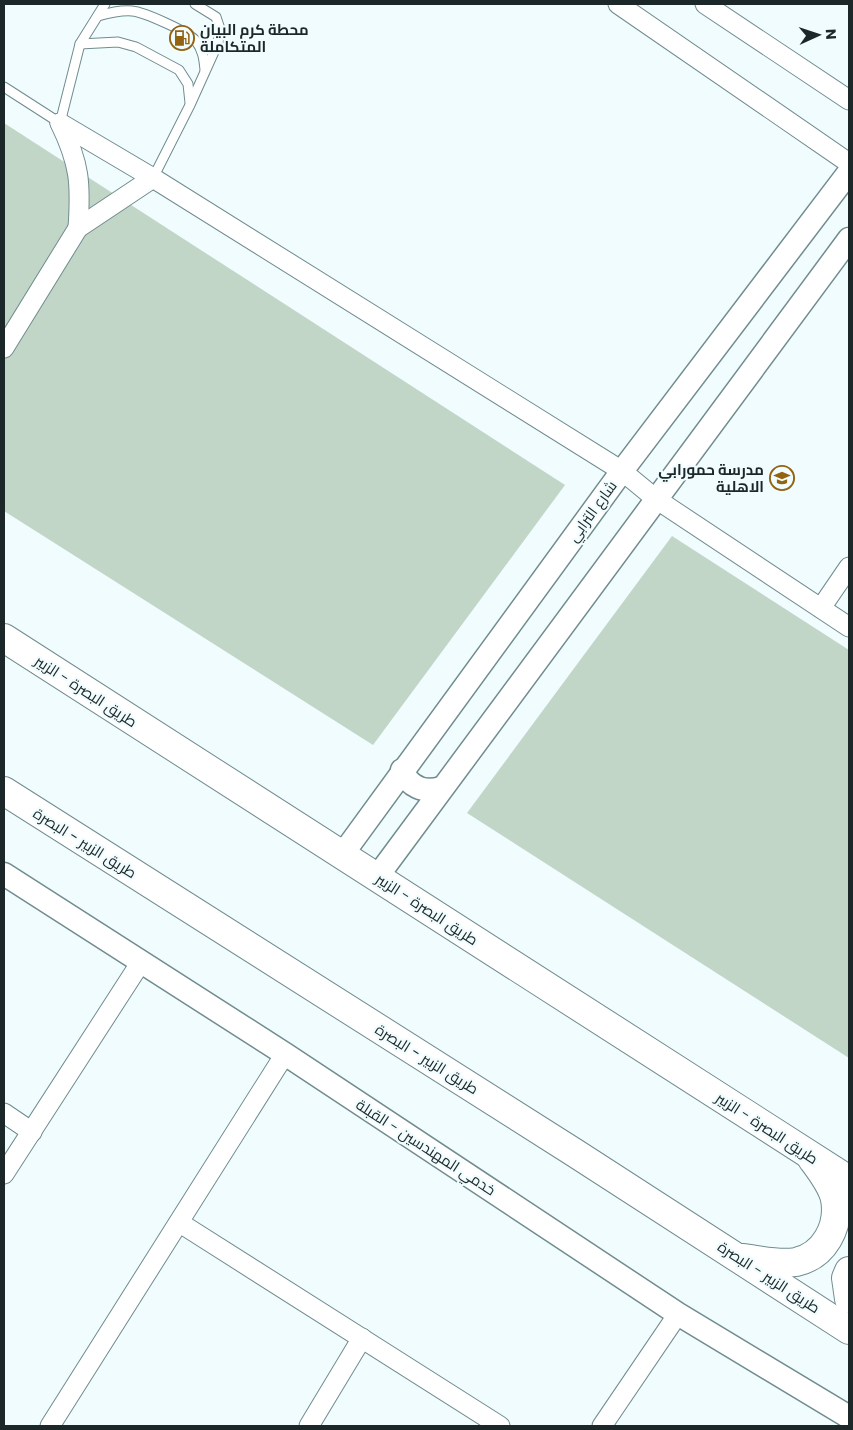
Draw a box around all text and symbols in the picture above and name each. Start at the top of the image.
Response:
north arrow [793,10,843,60]
place label: محطة كرم البيان المتكاملة [200,19,309,57]
fuel station icon: محطة كرم البيان المتكاملة [169,25,195,51]
text: N [821,29,841,40]
place label: مدرسة حمورابي الاهلية [658,459,764,497]
school or university icon: مدرسة حمورابي الاهلية [769,465,795,491]
street label: شارع الترابي [563,476,623,547]
street label: طريق البصرة - الزبير [30,649,141,732]
street label: طريق الزبير - البصرة [29,803,141,883]
street label: طريق البصرة - الزبير [371,867,482,950]
street label: طريق الزبير - البصرة [371,1019,483,1099]
street label: طريق البصرة - الزبير [711,1086,822,1169]
street label: خدمي المهندسين - القبلة [351,1094,500,1202]
street label: طريق الزبير - البصرة [714,1236,824,1318]

